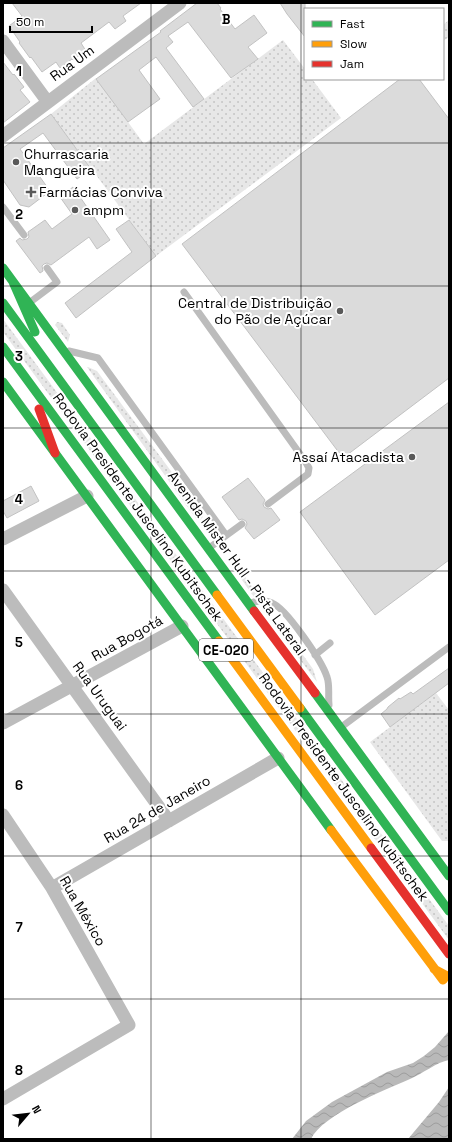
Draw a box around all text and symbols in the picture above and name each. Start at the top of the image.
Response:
scale bar [10,8,92,34]
legend [304,8,444,80]
text: B [222,11,231,28]
text: 50 m [16,14,44,30]
text: Fast [340,16,365,32]
text: Slow [340,36,367,52]
street label: Rua Um [46,41,98,85]
text: Jam [340,56,364,72]
text: 1 [16,63,22,80]
place label: Churrascaria Mangueira [24,145,109,179]
marker: Churrascaria Mangueira [11,157,21,167]
place label: Farmácias Conviva [39,183,163,201]
marker: Farmácias Conviva [26,187,36,197]
place label: ampm [83,201,124,219]
marker: ampm [70,205,80,215]
text: 2 [15,206,23,223]
place label: Central de Distribuição do Pão de Açúcar [178,294,332,328]
marker: Central de Distribuição do Pão de Açúcar [335,306,345,316]
text: 3 [15,348,23,365]
street label: Rodovia Presidente Juscelino Kubitschek [49,389,227,625]
place label: Assaí Atacadista [292,448,404,466]
marker: Assaí Atacadista [407,452,417,462]
street label: Avenida Mister Hull - Pista Lateral [164,467,310,659]
text: 4 [15,491,23,508]
street label: Rua Bogotá [88,611,166,665]
text: 5 [15,634,23,651]
road number: CE-020 [199,639,253,661]
street label: Rua Uruguai [69,658,131,734]
street label: Rodovia Presidente Juscelino Kubitschek [255,669,433,905]
street label: Rua 24 de Janeiro [100,771,214,847]
text: 6 [15,777,23,794]
street label: Rua México [56,873,110,949]
text: 7 [15,919,23,936]
text: 8 [15,1062,23,1079]
north arrow [8,1094,48,1134]
text: N [29,1103,45,1116]

